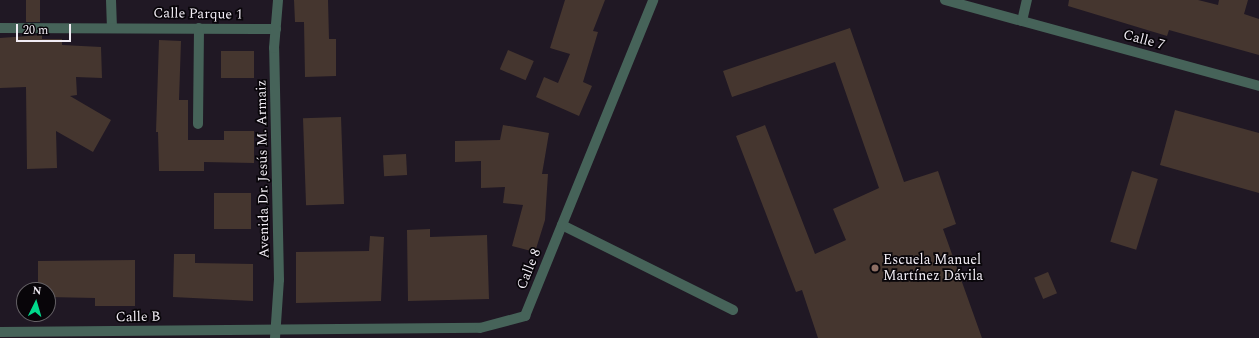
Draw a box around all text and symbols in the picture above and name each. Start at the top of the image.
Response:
street label: Calle Parque 1 [153,5,243,23]
scale bar [18,16,73,42]
text: 20 m [23,21,48,40]
street label: Calle 7 [1121,26,1167,54]
street label: Avenida Dr. Jesús M. Armaiz [253,80,273,258]
street label: Calle 8 [513,246,545,292]
place label: Escuela Manuel Martínez Dávila [883,252,983,284]
marker: Escuela Manuel Martínez Dávila [870,263,880,273]
north arrow [16,282,56,322]
text: N [32,282,42,299]
street label: Calle B [116,308,160,326]

